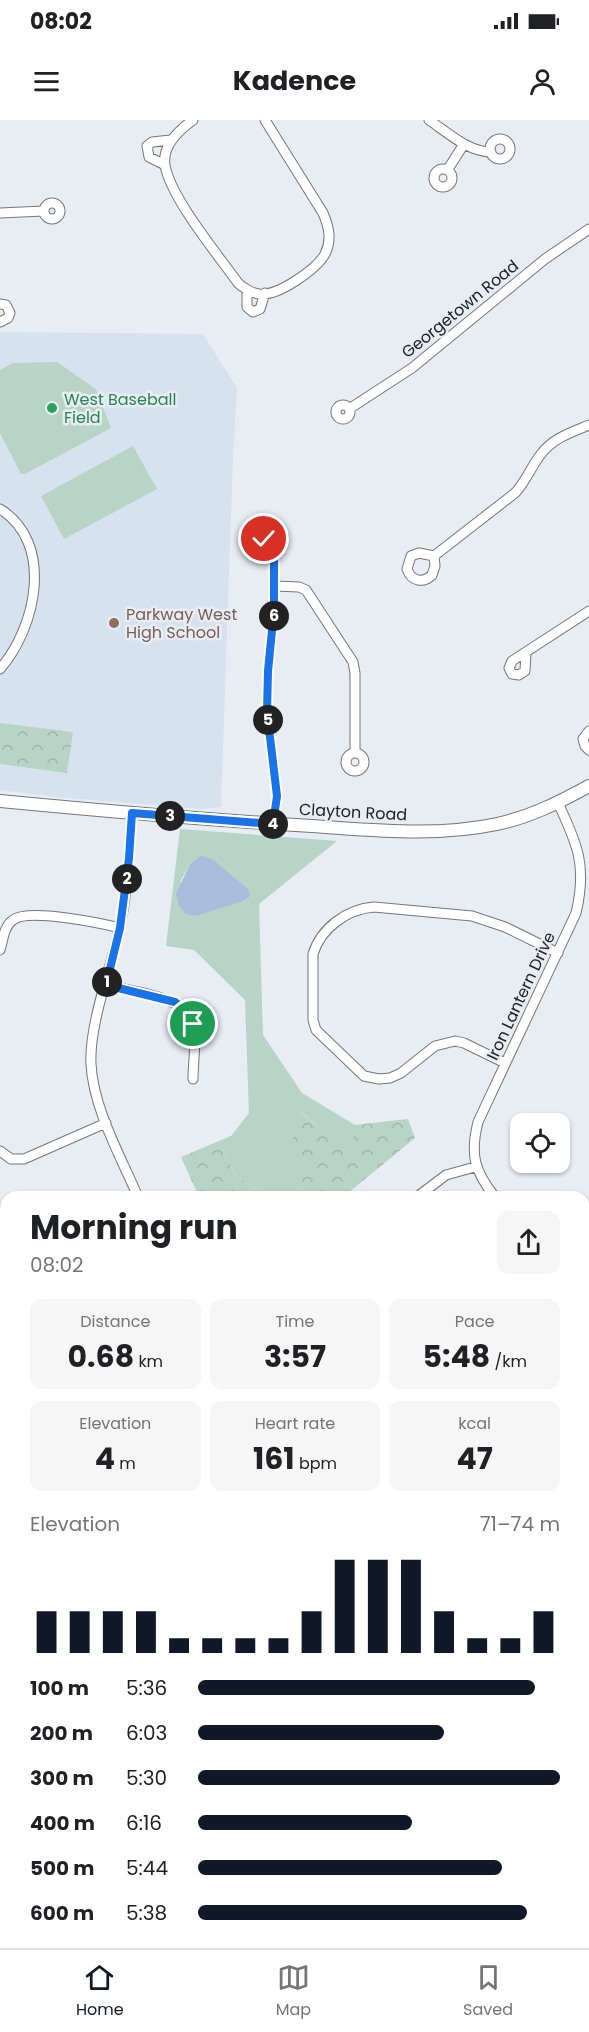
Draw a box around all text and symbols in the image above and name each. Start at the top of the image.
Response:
text: 08:02 [30,6,92,37]
text: Kadence [233,62,356,99]
icon: menu [30,65,63,98]
icon: person [526,65,559,98]
street label: Georgetown Road [397,255,523,363]
place label: West Baseball Field [64,388,176,429]
marker: West Baseball Field [45,401,59,415]
pin [238,513,289,564]
icon: check [247,522,280,555]
pin: 6 [259,601,289,631]
place label: Parkway West High School [126,603,237,644]
text: 6 [269,604,279,627]
marker: Parkway West High School [107,616,121,630]
pin: 5 [253,705,283,735]
text: 5 [263,708,273,731]
street label: Clayton Road [298,798,408,826]
pin: 3 [155,801,185,831]
text: 3 [165,804,175,827]
pin: 4 [258,809,288,839]
text: 4 [268,812,278,835]
pin: 2 [112,864,142,894]
text: 2 [122,867,132,890]
street label: Iron Lantern Drive [481,928,561,1064]
pin: 1 [92,967,122,997]
text: 1 [104,970,110,993]
pin [167,998,218,1049]
icon: arrive [176,1007,209,1040]
map controls [510,1113,570,1173]
button: locate [510,1113,570,1173]
text: Morning run [30,1204,238,1251]
button: share [497,1211,560,1274]
text: 08:02 [30,1251,84,1279]
text: Distance [80,1310,150,1333]
text: Time [275,1310,314,1333]
text: Pace [455,1310,495,1333]
text: 0.68 [68,1335,134,1378]
text: 3:57 [264,1335,326,1378]
text: 5:48 [422,1335,490,1378]
text: km [134,1350,163,1373]
text: /km [490,1350,527,1373]
text: Elevation [79,1412,151,1435]
text: Heart rate [255,1412,335,1435]
text: kcal [458,1412,491,1435]
text: 4 [95,1437,115,1480]
text: 161 [253,1437,295,1480]
text: 47 [456,1437,493,1480]
text: m [115,1452,136,1475]
text: bpm [295,1452,337,1475]
text: Elevation [30,1510,120,1538]
text: 71–74 m [480,1510,560,1538]
text: 100 m [30,1674,89,1702]
text: 5:36 [126,1674,167,1702]
text: 200 m [30,1719,93,1747]
text: 6:03 [126,1719,167,1747]
text: 300 m [30,1764,94,1792]
text: 5:30 [126,1764,167,1792]
text: 400 m [30,1809,95,1837]
text: 6:16 [126,1809,162,1837]
text: 500 m [30,1854,95,1882]
text: 5:44 [126,1854,168,1882]
text: 600 m [30,1899,94,1927]
text: 5:38 [126,1899,167,1927]
tab: Home [76,1961,124,2022]
tab: Map [276,1961,311,2022]
tab: Saved [463,1961,513,2022]

